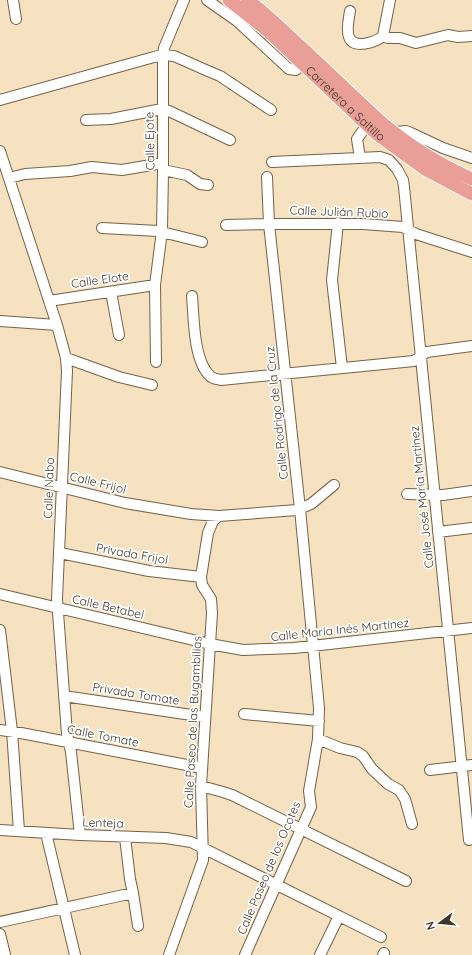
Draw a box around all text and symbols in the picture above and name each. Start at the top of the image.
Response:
street label: Carretera a Saltillo [303,63,388,144]
street label: Calle Ejote [141,111,158,170]
street label: Calle Julián Rubio [289,202,389,221]
street label: Calle Elote [70,268,130,291]
street label: Calle Rodrigo de la Cruz [262,346,291,480]
street label: Calle José María Martínez [407,425,436,569]
street label: Calle Nabo [40,457,57,519]
street label: Calle Frijol [68,468,128,497]
street label: Privada Frijol [95,540,169,567]
street label: Calle Betabel [71,591,146,622]
street label: Calle María Inés Martínez [270,615,410,644]
street label: Calle Paseo de las Bugambilias [181,635,205,808]
street label: Privada Tomate [92,679,181,708]
street label: Calle Tomate [66,721,140,750]
street label: Calle Paseo de los Ocotes [234,799,304,937]
street label: Lenteja [82,814,124,831]
north arrow [420,903,460,943]
text: N [423,920,438,932]

